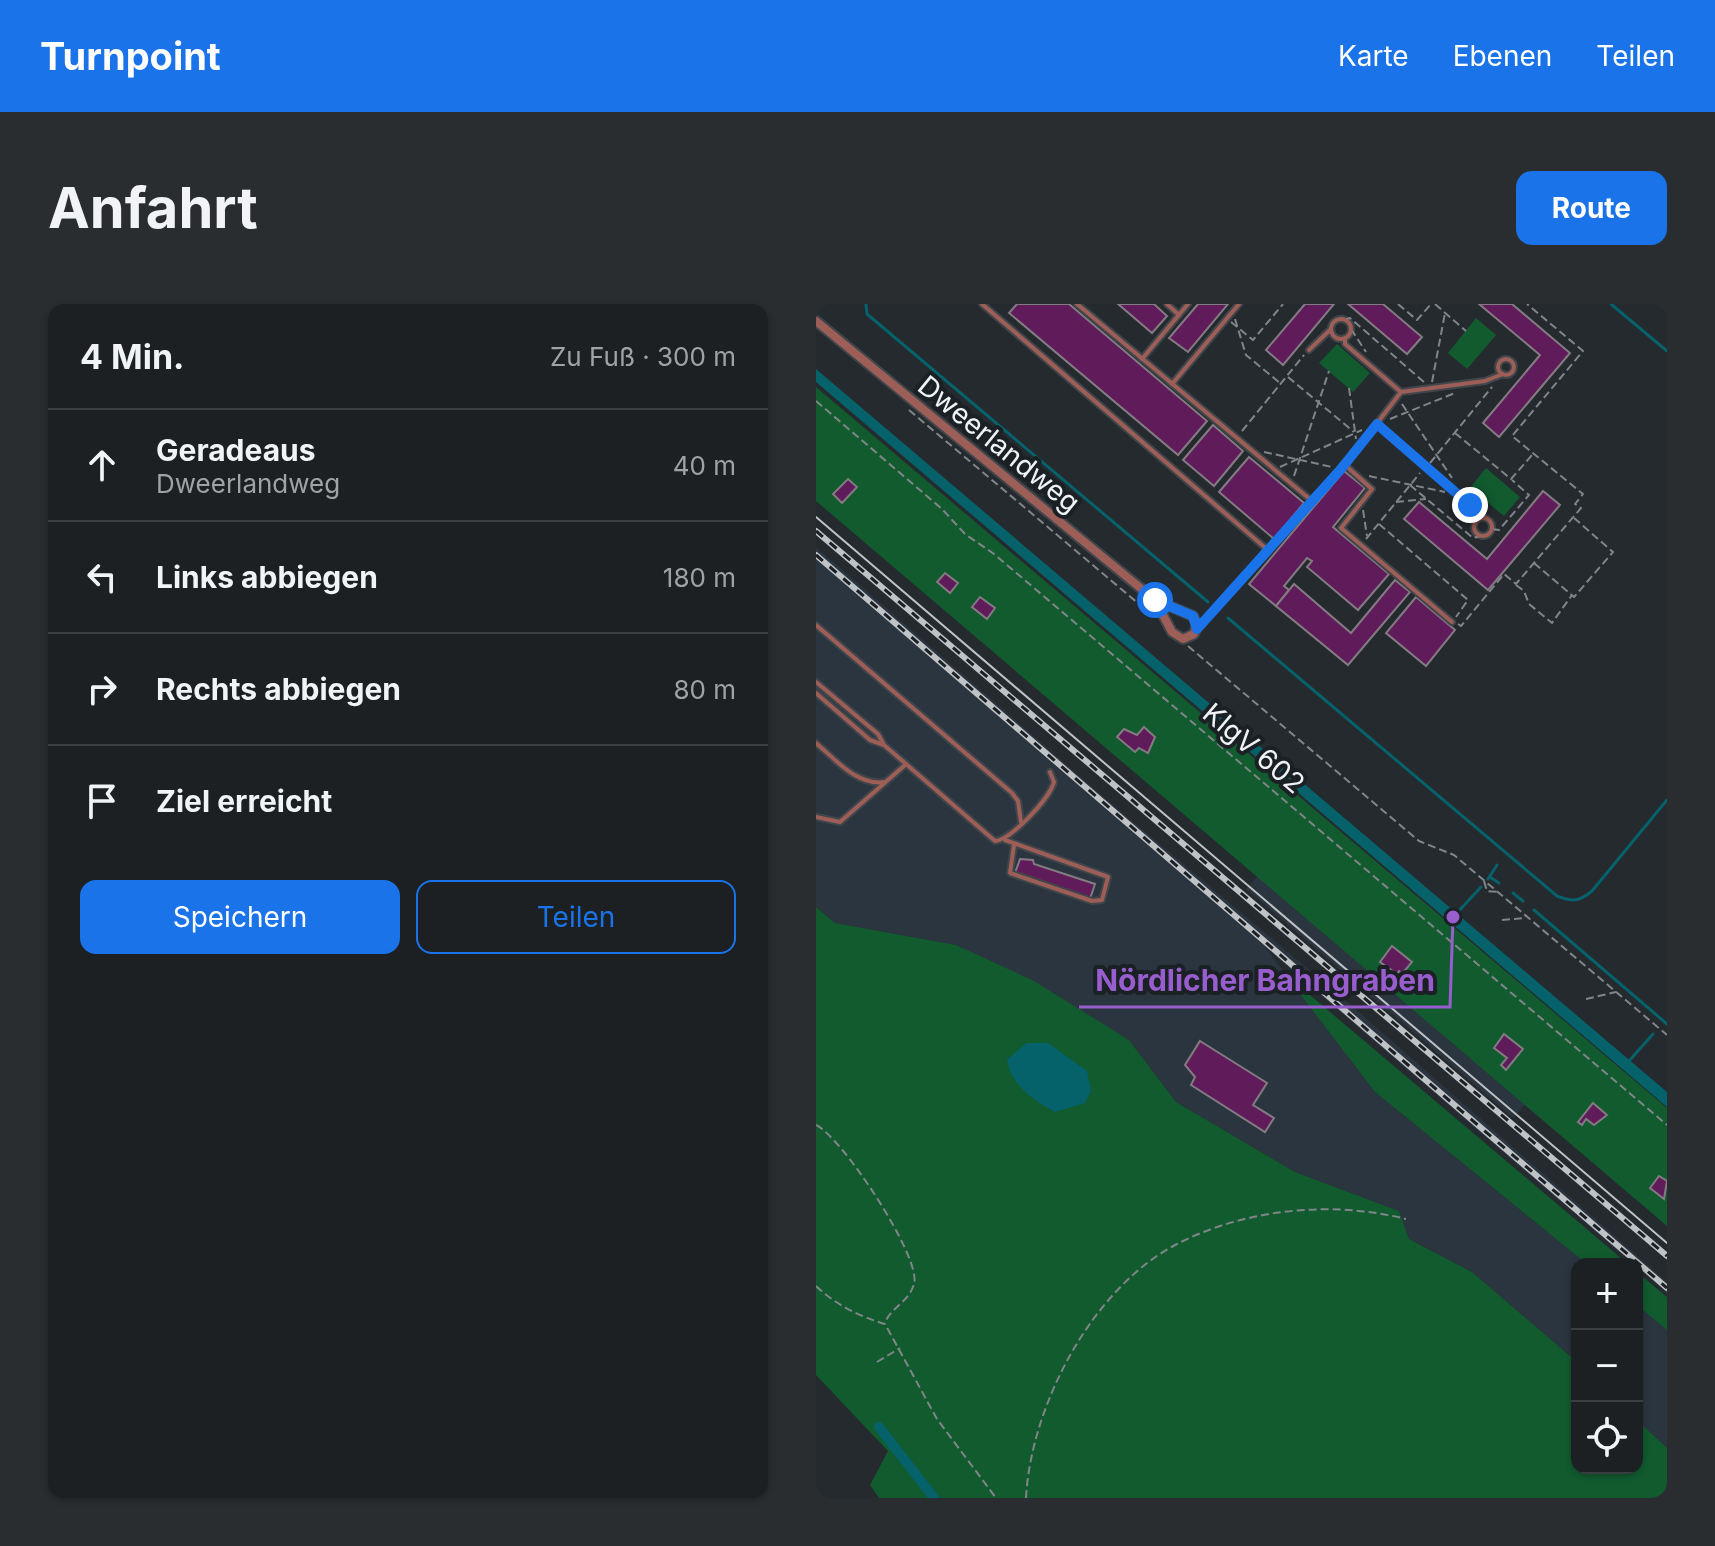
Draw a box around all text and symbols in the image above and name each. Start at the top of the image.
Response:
text: Turnpoint [40,33,221,79]
text: Karte [1338,39,1409,73]
text: Ebenen [1453,39,1552,73]
text: Teilen [1596,39,1675,73]
button: Route [1516,171,1667,245]
text: Anfahrt [48,174,258,242]
text: 4 Min. [80,336,184,377]
text: Zu Fuß · 300 m [550,341,736,372]
street label: Dweerlandweg [911,368,1087,520]
text: Geradeaus [156,432,316,468]
icon: ahead [80,443,124,487]
text: 40 m [673,450,736,481]
text: Dweerlandweg [156,468,340,499]
route end [1452,487,1488,523]
icon: left [80,555,124,599]
text: Links abbiegen [156,559,378,595]
text: 180 m [663,562,736,593]
route start [1137,582,1173,618]
icon: right [80,667,124,711]
text: Rechts abbiegen [156,671,401,707]
text: 80 m [673,674,736,705]
street label: KlgV 602 [1196,696,1312,800]
icon: arrive [80,779,124,823]
text: Ziel erreicht [156,783,332,819]
button: Speichern [80,880,400,954]
button: Teilen [416,880,736,954]
callout: Nördlicher Bahngraben [1079,953,1450,1007]
text: Nördlicher Bahngraben [1095,962,1435,998]
map controls [1571,1258,1643,1474]
button: + [1571,1258,1643,1330]
button: − [1571,1330,1643,1402]
button: locate [1571,1402,1643,1474]

